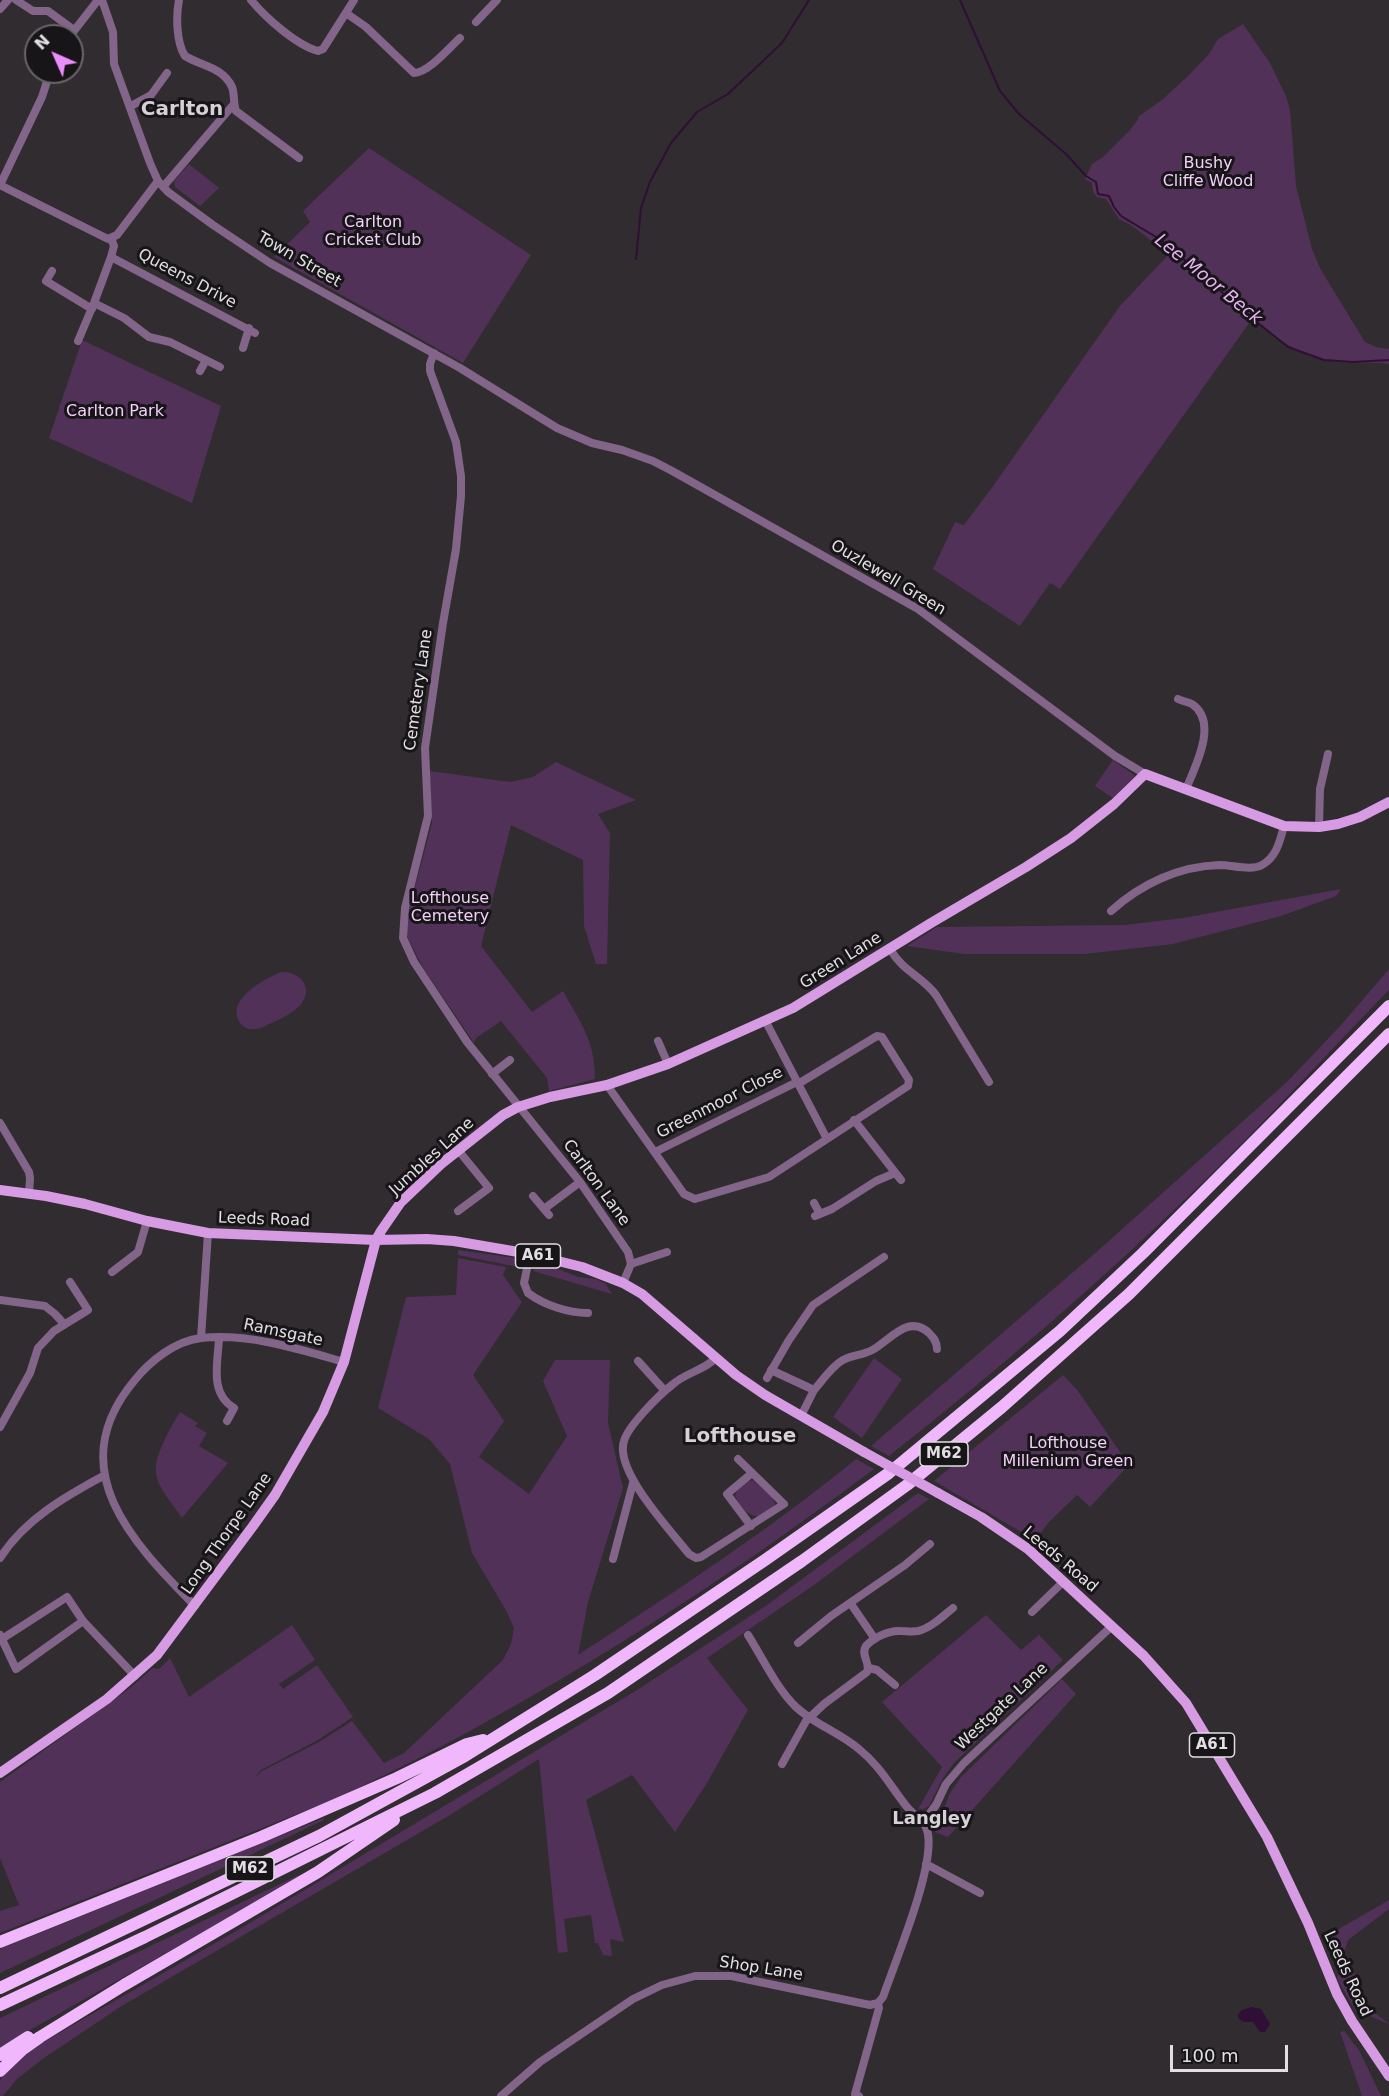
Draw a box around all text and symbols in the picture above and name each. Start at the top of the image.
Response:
north arrow [24,24,84,84]
text: N [31,31,54,54]
district label: Carlton [141,98,223,122]
park label: Bushy Cliffe Wood [1163,154,1253,192]
park label: Carlton Cricket Club [325,213,421,251]
street label: Town Street [254,228,344,292]
water label: Lee Moor Beck [1150,230,1266,330]
street label: Queens Drive [135,245,239,313]
park label: Carlton Park [66,402,164,422]
street label: Ouzlewell Green [827,536,949,620]
street label: Cemetery Lane [401,628,437,752]
park label: Lofthouse Cemetery [411,889,489,927]
street label: Green Lane [797,928,885,994]
street label: Greenmoor Close [654,1063,786,1143]
street label: Jumbles Lane [386,1114,478,1200]
street label: Carlton Lane [558,1136,634,1230]
street label: Leeds Road [218,1209,310,1231]
road number: A61 [516,1244,560,1268]
street label: Ramsgate [242,1315,324,1351]
district label: Lofthouse [684,1425,796,1449]
park label: Lofthouse Millenium Green [1003,1434,1133,1472]
road number: M62 [920,1442,968,1466]
street label: Long Thorpe Lane [178,1470,276,1598]
street label: Leeds Road [1019,1523,1101,1597]
street label: Westgate Lane [952,1659,1052,1755]
road number: A61 [1190,1733,1234,1757]
district label: Langley [892,1808,972,1830]
road number: M62 [226,1857,274,1881]
street label: Leeds Road [1319,1928,1375,2020]
street label: Shop Lane [718,1953,804,1985]
scale bar [1173,2033,1292,2071]
text: 100 m [1181,2045,1239,2066]

